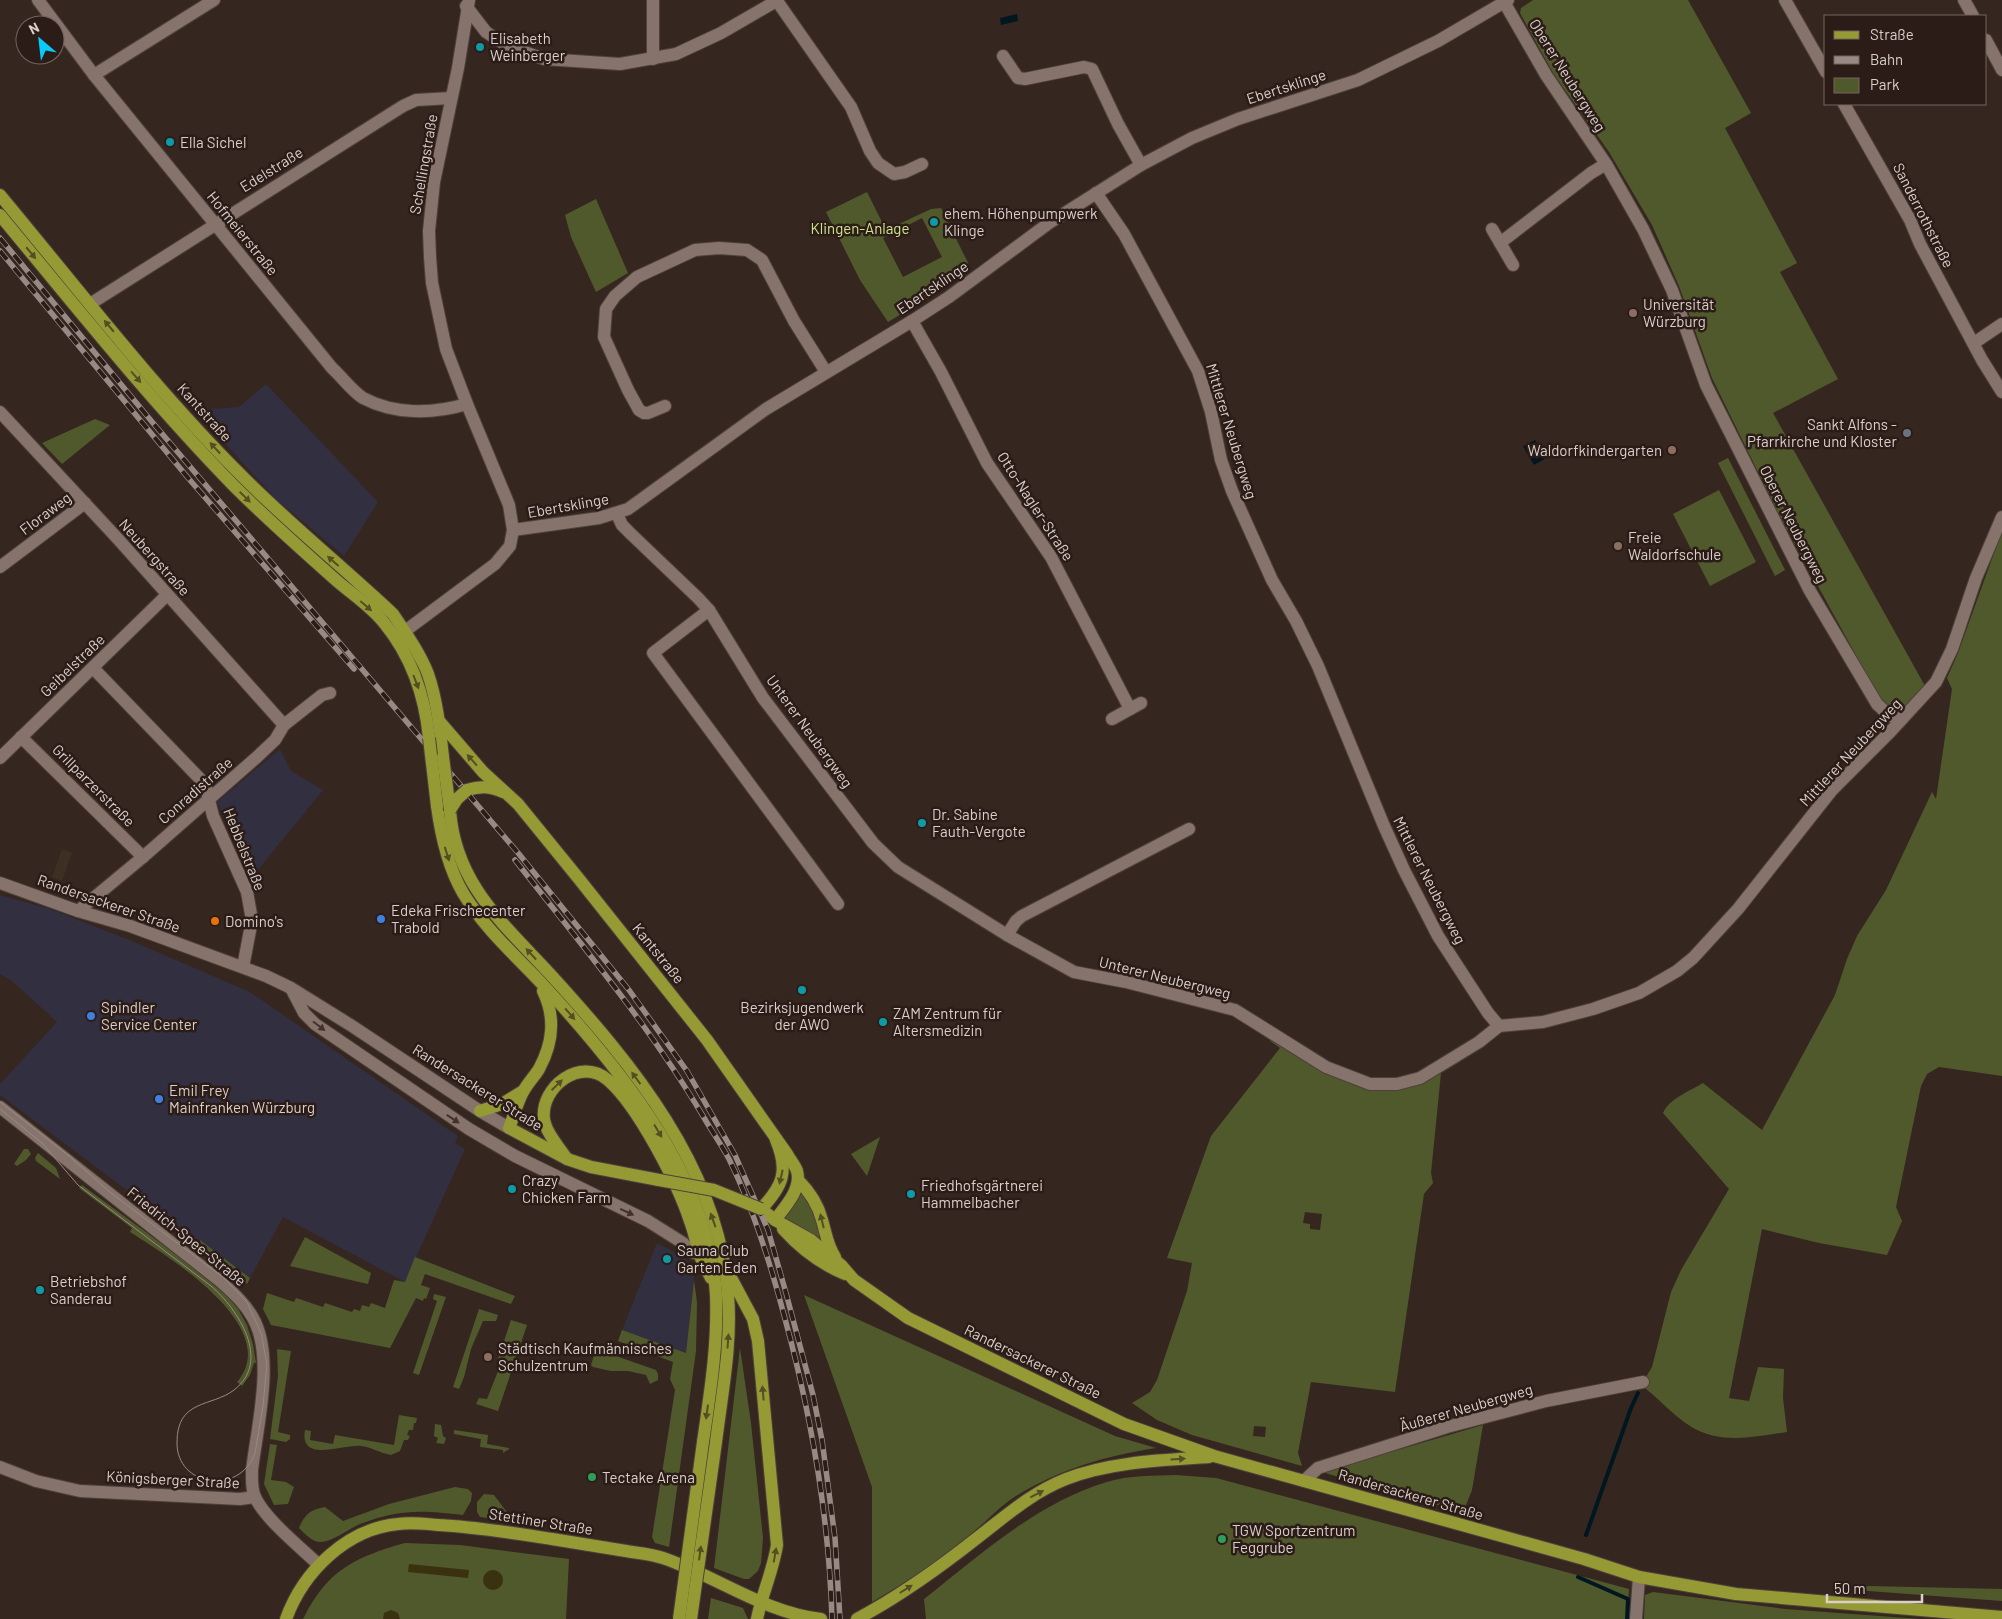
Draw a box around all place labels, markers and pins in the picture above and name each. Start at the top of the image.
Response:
place label: Elisabeth Weinberger [490,29,566,64]
marker: Elisabeth Weinberger [474,41,486,53]
place label: Ella Sichel [180,133,246,151]
marker: Ella Sichel [164,136,176,148]
place label: ehem. Höhenpumpwerk Klinge [944,204,1098,239]
marker: ehem. Höhenpumpwerk Klinge [928,216,940,228]
place label: Universität Würzburg [1643,295,1715,330]
marker: Universität Würzburg [1627,307,1639,319]
place label: Sankt Alfons - Pfarrkirche und Kloster [1747,415,1898,450]
marker: Sankt Alfons - Pfarrkirche und Kloster [1901,427,1913,439]
place label: Waldorfkindergarten [1528,441,1662,459]
marker: Waldorfkindergarten [1666,444,1678,456]
place label: Freie Waldorfschule [1628,528,1721,563]
marker: Freie Waldorfschule [1612,540,1624,552]
place label: Dr. Sabine Fauth-Vergote [932,805,1026,840]
marker: Dr. Sabine Fauth-Vergote [916,817,928,829]
place label: Edeka Frischecenter Trabold [391,901,526,936]
place label: Domino's [225,912,283,930]
marker: Edeka Frischecenter Trabold [375,913,387,925]
marker: Domino's [209,915,221,927]
marker: Bezirksjugendwerk der AWO [796,984,808,996]
place label: Spindler Service Center [101,998,198,1033]
place label: Bezirksjugendwerk der AWO [740,998,864,1033]
place label: ZAM Zentrum für Altersmedizin [893,1004,1002,1039]
marker: Spindler Service Center [85,1010,97,1022]
marker: ZAM Zentrum für Altersmedizin [877,1016,889,1028]
place label: Emil Frey Mainfranken Würzburg [169,1081,315,1116]
marker: Emil Frey Mainfranken Würzburg [153,1093,165,1105]
place label: Crazy Chicken Farm [522,1171,611,1206]
place label: Friedhofsgärtnerei Hammelbacher [921,1176,1043,1211]
marker: Crazy Chicken Farm [506,1183,518,1195]
marker: Friedhofsgärtnerei Hammelbacher [905,1188,917,1200]
place label: Sauna Club Garten Eden [677,1241,757,1276]
marker: Sauna Club Garten Eden [661,1253,673,1265]
place label: Betriebshof Sanderau [50,1272,127,1307]
marker: Betriebshof Sanderau [34,1284,46,1296]
place label: Städtisch Kaufmännisches Schulzentrum [498,1339,672,1374]
marker: Städtisch Kaufmännisches Schulzentrum [482,1351,494,1363]
place label: Tectake Arena [602,1468,695,1486]
marker: Tectake Arena [586,1471,598,1483]
place label: TGW Sportzentrum Feggrube [1232,1521,1355,1556]
marker: TGW Sportzentrum Feggrube [1216,1533,1228,1545]

